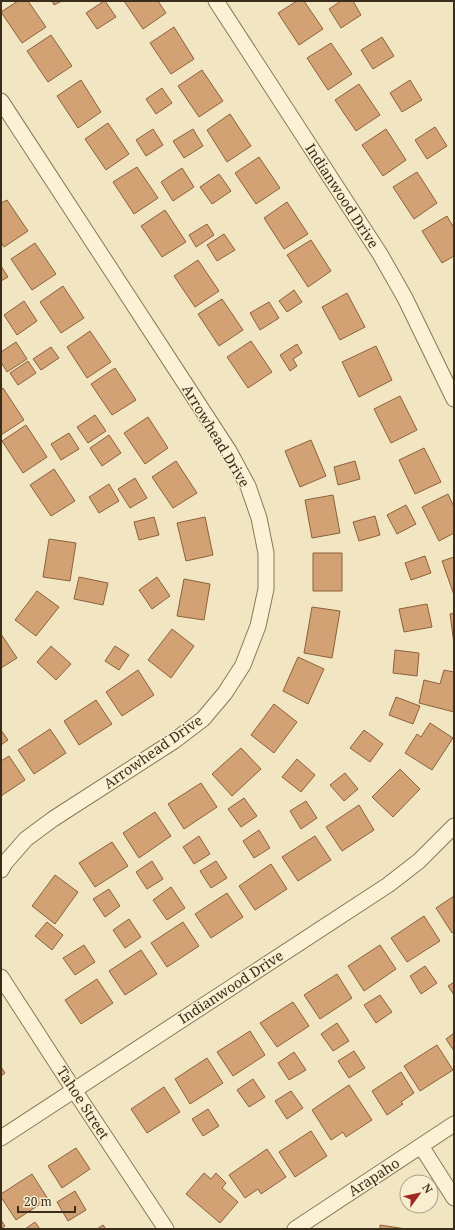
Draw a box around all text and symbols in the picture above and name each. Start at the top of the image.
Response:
street label: Indianwood Drive [301,140,383,252]
street label: Arrowhead Drive [178,381,255,491]
street label: Arrowhead Drive [100,710,206,793]
street label: Indianwood Drive [175,946,287,1028]
street label: Tahoe Street [53,1063,114,1143]
street label: Arapaho [344,1153,403,1200]
north arrow [399,1174,439,1214]
text: N [419,1181,437,1196]
scale bar [18,1188,75,1214]
text: 20 m [24,1193,52,1210]

